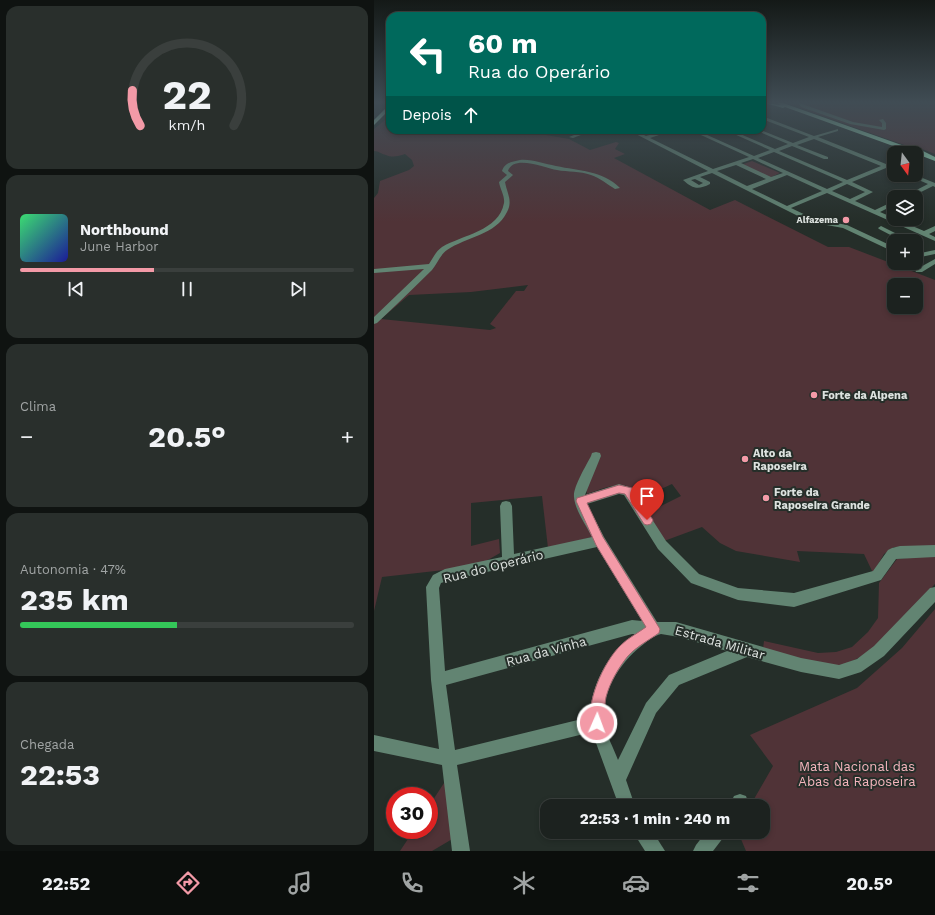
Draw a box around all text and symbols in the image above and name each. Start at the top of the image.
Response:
text: 60 m [468,27,538,60]
icon: left [402,28,454,80]
text: Rua do Operário [468,61,610,82]
text: 22 [162,69,212,118]
icon: ahead [460,104,482,126]
text: Depois [402,106,452,124]
text: km/h [169,116,205,132]
north arrow [887,146,923,182]
map controls [887,146,923,314]
button: layers [887,190,923,226]
place label: Alfazema [797,215,839,225]
marker: Alfazema [841,215,851,225]
text: Northbound [80,221,169,239]
button: + [887,234,923,270]
text: June Harbor [80,239,159,254]
icon: previous [65,278,87,300]
icon: pause [176,278,198,300]
icon: next [287,278,309,300]
button: − [887,278,923,314]
place label: Forte da Alpena [822,389,908,402]
marker: Forte da Alpena [809,390,819,400]
text: Clima [20,399,56,414]
text: 20.5° [148,419,226,454]
text: − [20,424,33,449]
text: + [341,424,354,449]
place label: Alto da Raposeira [753,447,808,473]
marker: Alto da Raposeira [740,454,750,464]
pin [630,479,664,520]
icon: arrive [636,485,658,507]
place label: Forte da Raposeira Grande [774,486,870,512]
marker: Forte da Raposeira Grande [761,493,771,503]
street label: Rua do Operário [441,547,545,586]
text: Autonomia · 47% [20,562,126,577]
text: 235 km [20,582,129,617]
street label: Estrada Militar [673,622,767,662]
street label: Rua da Vinha [504,633,589,669]
position arrow [576,702,618,744]
text: Chegada [20,737,74,752]
text: 22:53 [20,757,100,792]
park label: Mata Nacional das Abas da Raposeira [798,759,916,789]
speed limit sign: 30 [386,787,438,839]
text: 22:53 · 1 min · 240 m [580,810,730,828]
icon: directions [174,869,202,897]
icon: music [286,869,314,897]
icon: phone [398,869,426,897]
icon: climate [510,869,538,897]
icon: car [622,869,650,897]
icon: filters [734,869,762,897]
text: 22:52 [42,873,90,894]
text: 20.5° [846,873,893,894]

